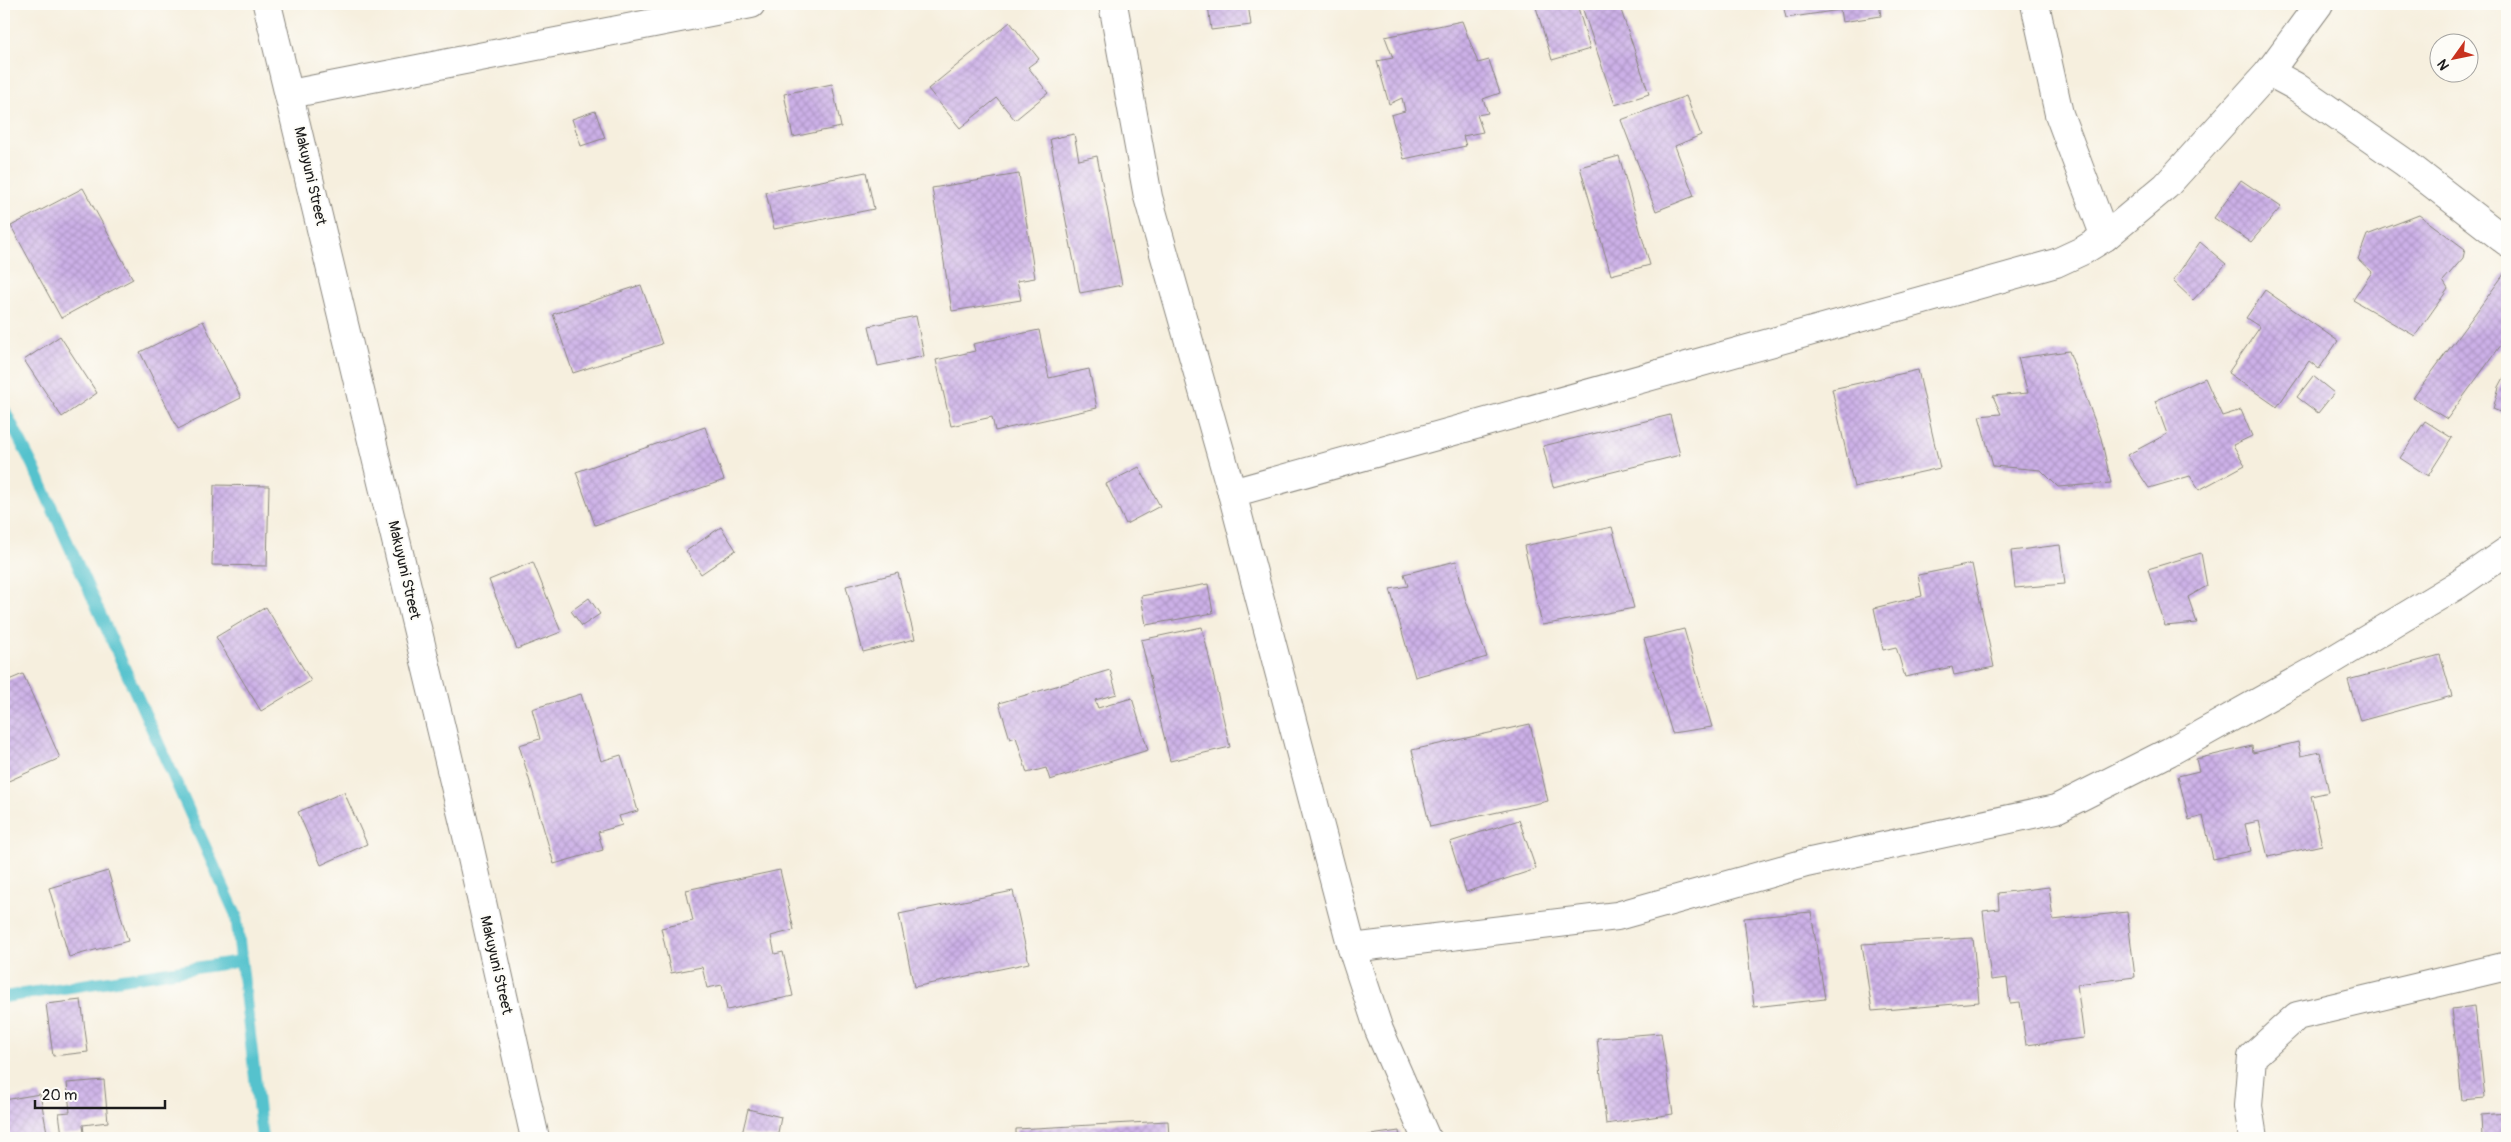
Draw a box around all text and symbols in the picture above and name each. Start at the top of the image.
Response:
north arrow [2428,32,2478,82]
text: N [2434,56,2453,73]
street label: Makuyuni Street [289,125,331,228]
street label: Makuyuni Street [383,519,425,622]
street label: Makuyuni Street [475,914,517,1017]
scale bar [35,1077,165,1109]
text: 20 m [42,1086,77,1105]

